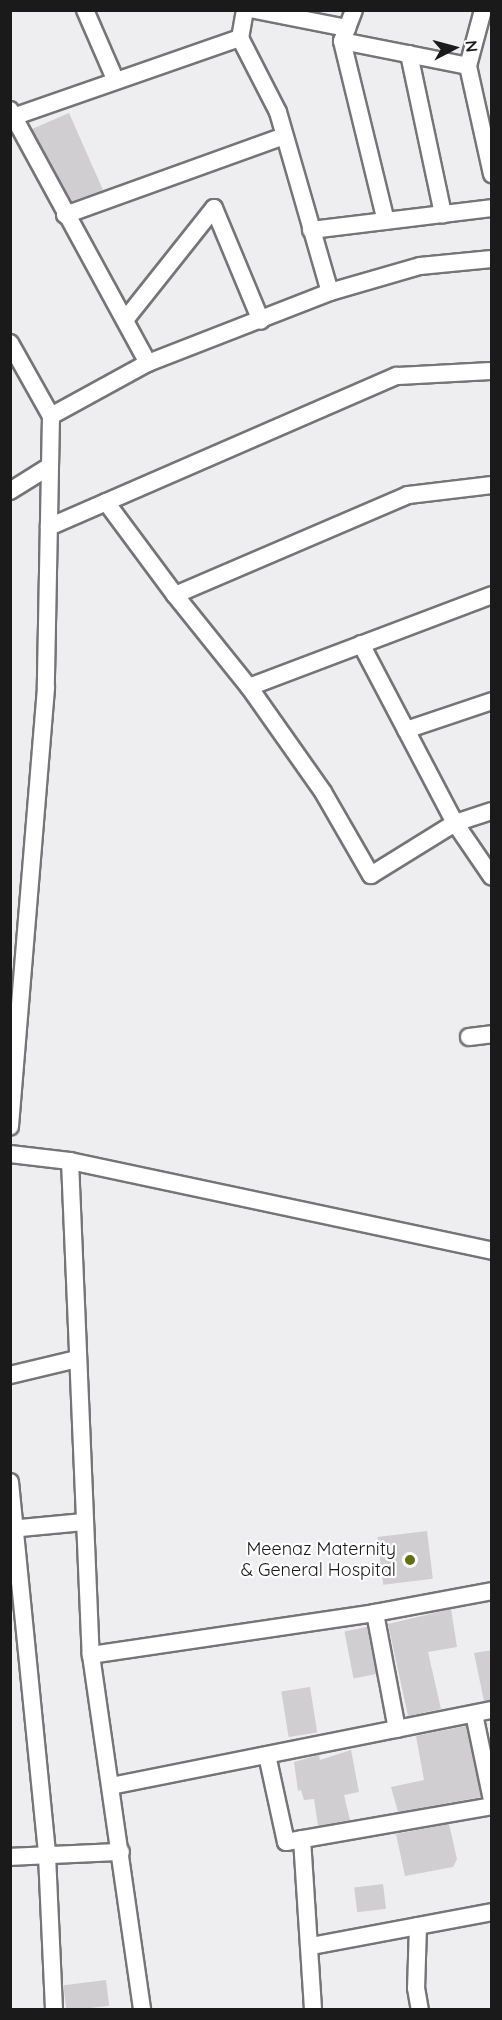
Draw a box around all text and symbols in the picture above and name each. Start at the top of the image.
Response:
north arrow [424,18,484,78]
text: N [461,39,482,53]
place label: Meenaz Maternity & General Hospital [241,1539,396,1582]
marker: Meenaz Maternity & General Hospital [401,1551,419,1569]

